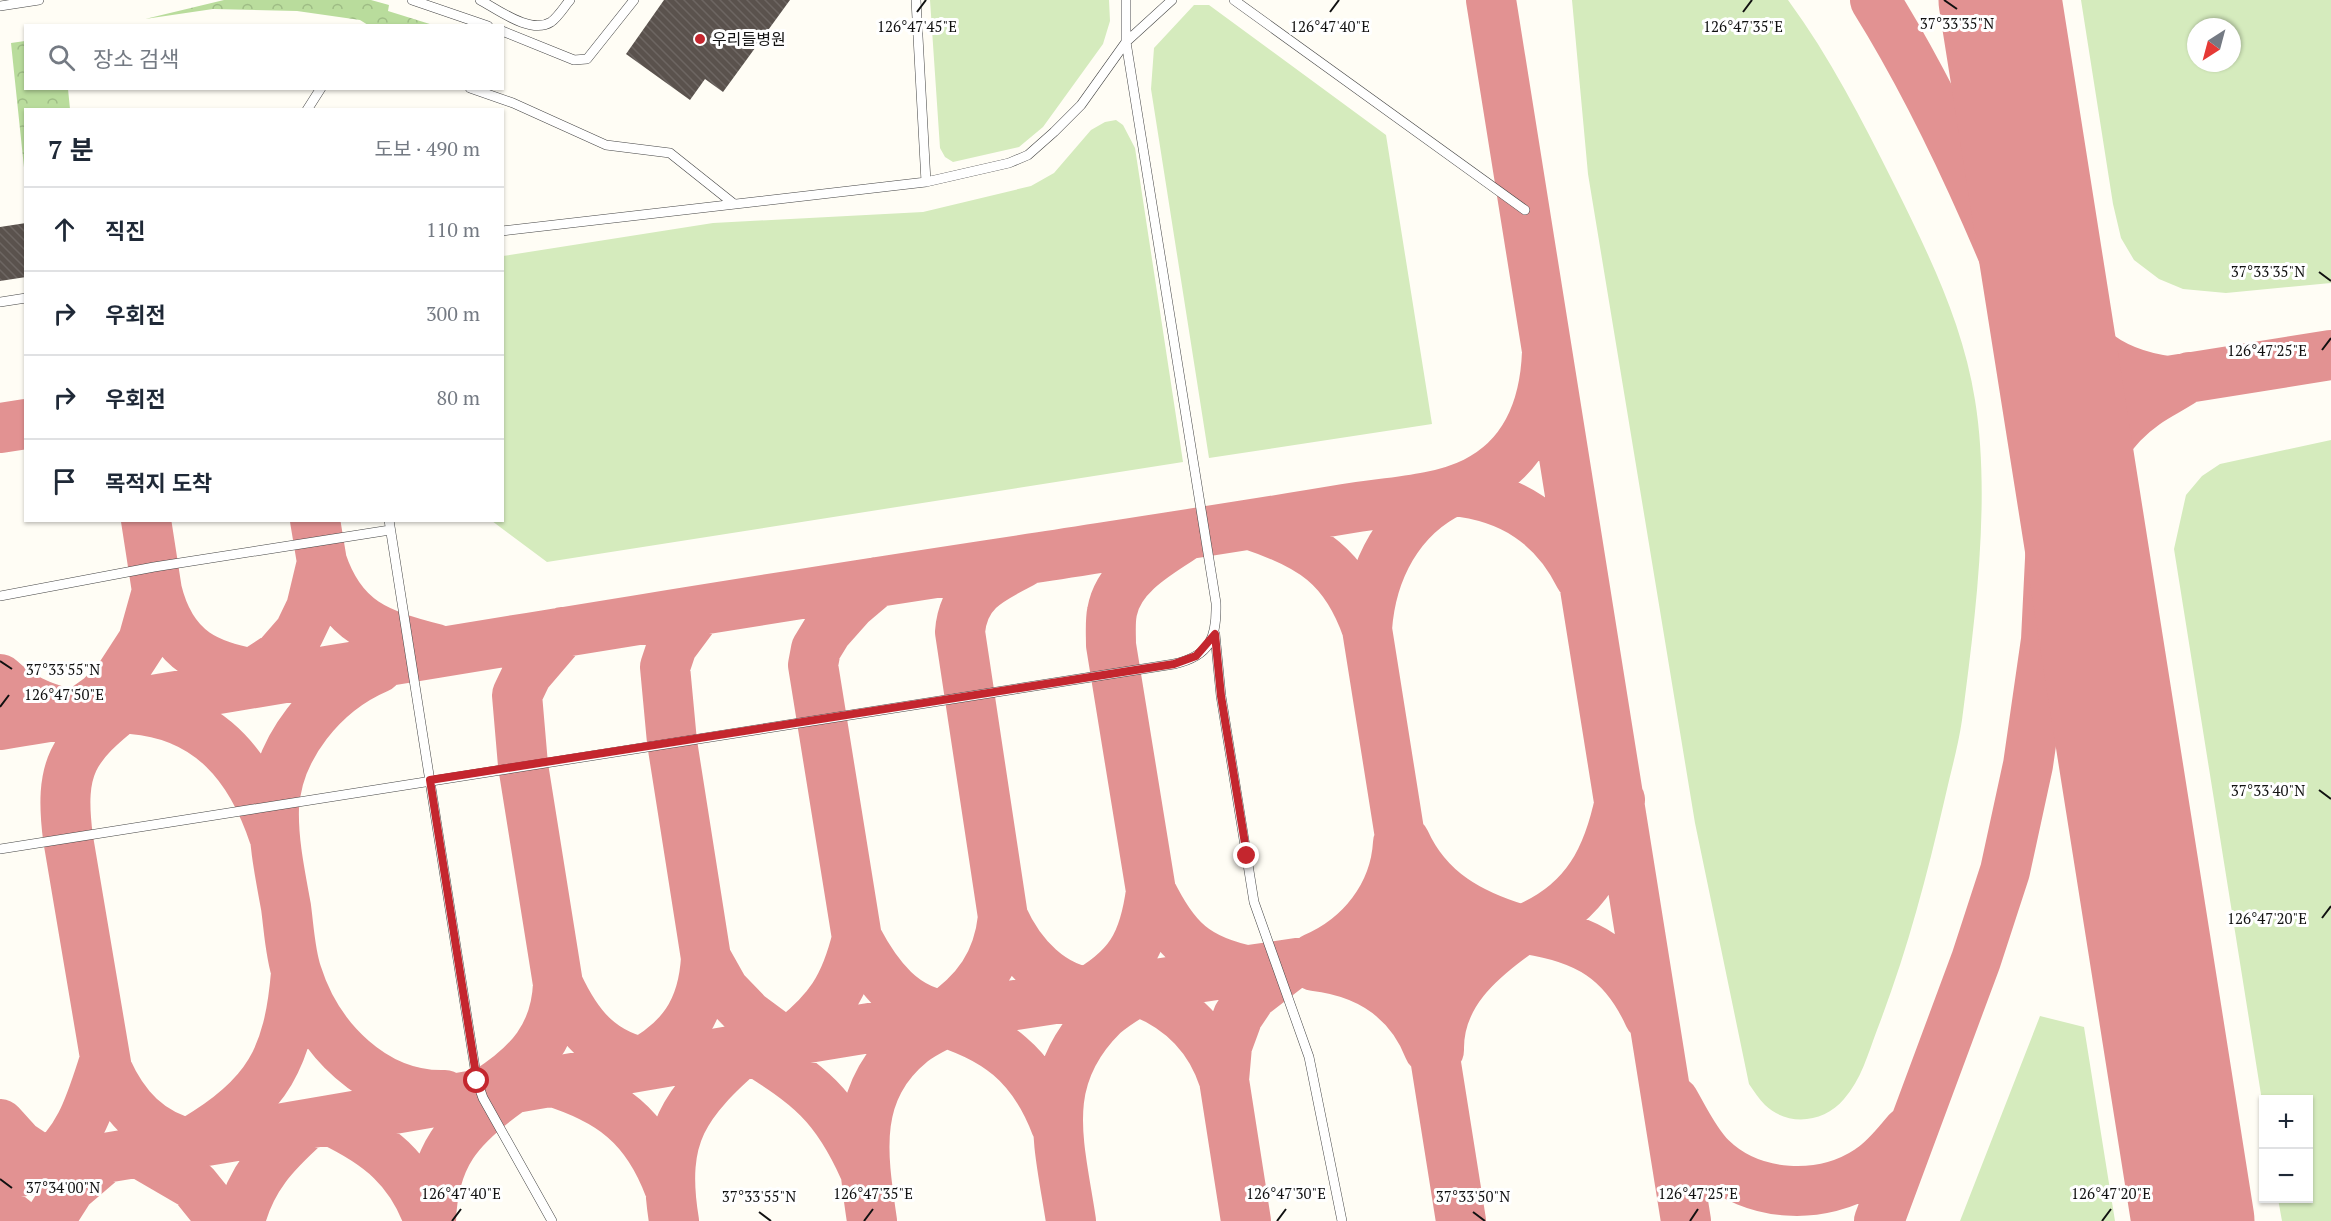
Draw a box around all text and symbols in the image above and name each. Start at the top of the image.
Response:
text: 37°33'35"N [1920,13,1994,33]
text: 126°47'45"E [877,16,957,36]
text: 126°47'40"E [1290,16,1370,36]
text: 126°47'35"E [1703,16,1783,36]
north arrow [2187,18,2241,72]
search box [24,24,504,90]
place label: 우리들병원 [712,28,786,50]
marker: 우리들병원 [693,32,707,46]
icon: search [45,41,78,74]
text: 장소 검색 [93,44,179,73]
text: 7 분 [48,132,94,166]
text: 도보 · 490 m [375,135,480,162]
icon: ahead [48,213,81,246]
text: 직진 [105,216,145,245]
text: 110 m [426,216,480,243]
text: 37°33'35"N [2231,261,2305,281]
icon: right [48,297,81,330]
text: 우회전 [105,300,166,329]
text: 300 m [426,300,480,327]
text: 126°47'25"E [2227,340,2307,360]
icon: right [48,381,81,414]
text: 우회전 [105,384,166,413]
text: 80 m [437,384,480,411]
icon: arrive [48,465,81,498]
text: 목적지 도착 [105,468,212,497]
text: 37°33'55"N [26,659,100,679]
text: 126°47'50"E [24,684,104,704]
text: 37°33'40"N [2231,780,2305,800]
route end [1233,842,1259,868]
text: 126°47'20"E [2227,908,2307,928]
route start [463,1067,489,1093]
map controls [2259,1095,2313,1203]
button: + [2259,1095,2313,1149]
button: − [2259,1149,2313,1203]
text: 37°34'00"N [26,1177,100,1197]
text: 126°47'40"E [421,1183,501,1203]
text: 126°47'35"E [833,1183,913,1203]
text: 126°47'30"E [1246,1183,1326,1203]
text: 126°47'25"E [1658,1183,1738,1203]
text: 126°47'20"E [2071,1183,2151,1203]
text: 37°33'55"N [722,1186,796,1206]
text: 37°33'50"N [1436,1186,1510,1206]

